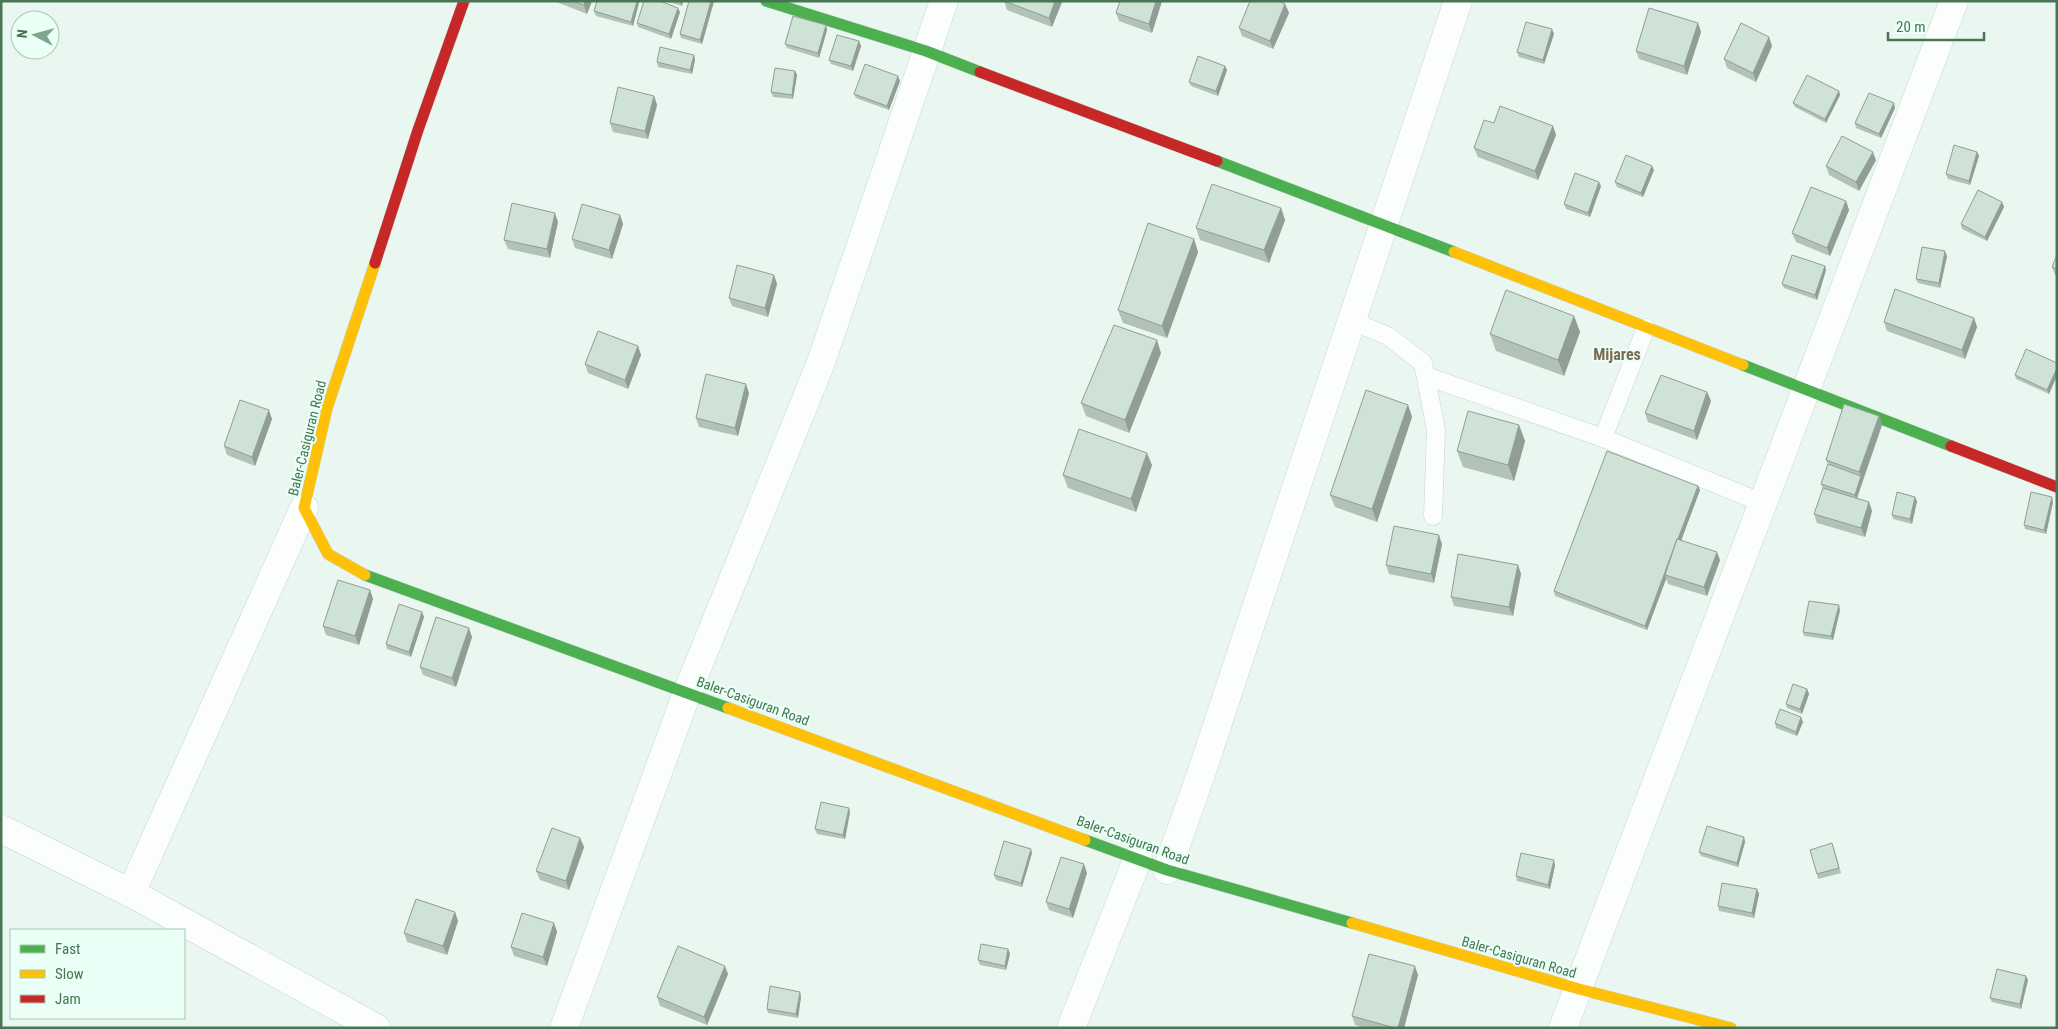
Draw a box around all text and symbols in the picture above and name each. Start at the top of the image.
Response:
north arrow [10,10,60,60]
scale bar [1888,10,1984,42]
text: 20 m [1896,18,1926,36]
text: N [14,29,30,39]
district label: Mijares [1593,345,1641,364]
street label: Baler-Casiguran Road [285,379,329,497]
street label: Baler-Casiguran Road [695,673,811,729]
street label: Baler-Casiguran Road [1075,812,1191,868]
legend [10,929,185,1019]
street label: Baler-Casiguran Road [1460,933,1578,981]
text: Fast [55,940,80,958]
text: Slow [55,965,84,983]
text: Jam [55,990,81,1008]

